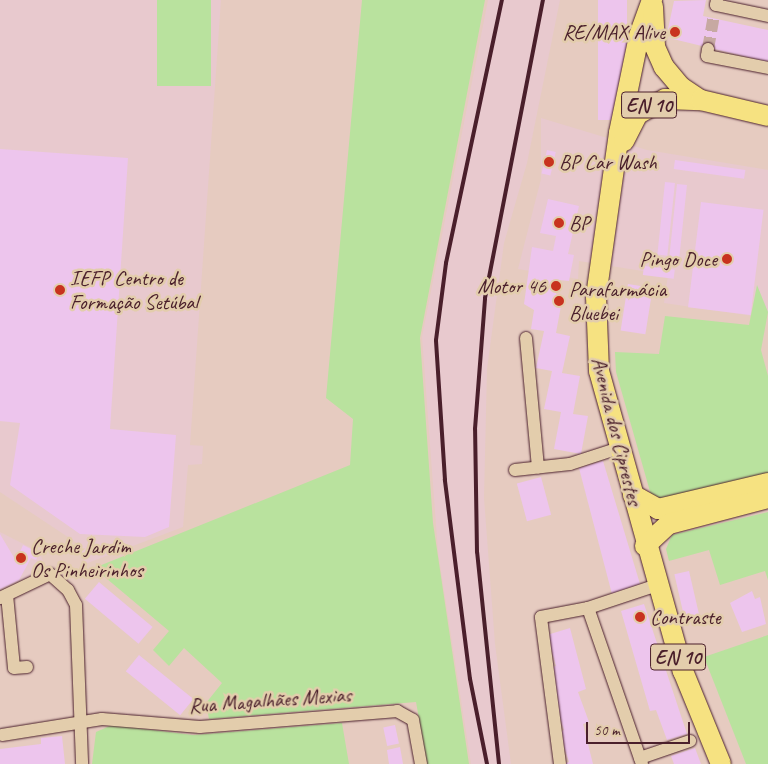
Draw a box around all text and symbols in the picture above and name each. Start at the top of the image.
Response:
place label: RE/MAX Alive [563,19,665,45]
marker: RE/MAX Alive [669,26,681,38]
road number: EN 10 [620,88,678,122]
place label: BP Car Wash [559,149,657,175]
marker: BP Car Wash [543,156,555,168]
place label: BP [569,210,590,236]
marker: BP [553,217,565,229]
place label: Pingo Doce [640,246,717,272]
marker: Pingo Doce [721,253,733,265]
place label: IEFP Centro de Formação Setúbal [70,265,197,315]
place label: Motor 46 [478,273,546,299]
place label: Parafarmácia Bluebei [569,276,666,326]
marker: Motor 46 [550,280,562,292]
marker: IEFP Centro de Formação Setúbal [54,284,66,296]
marker: Parafarmácia Bluebei [553,295,565,307]
street label: Avenida dos Ciprestes [586,354,648,508]
place label: Creche Jardim Os Pinheirinhos [31,533,143,583]
marker: Creche Jardim Os Pinheirinhos [15,552,27,564]
place label: Contraste [650,604,721,630]
marker: Contraste [634,611,646,623]
road number: EN 10 [649,640,707,674]
street label: Rua Magalhães Mexias [188,682,352,718]
scale bar [588,712,692,744]
text: 50 m [594,721,620,740]

